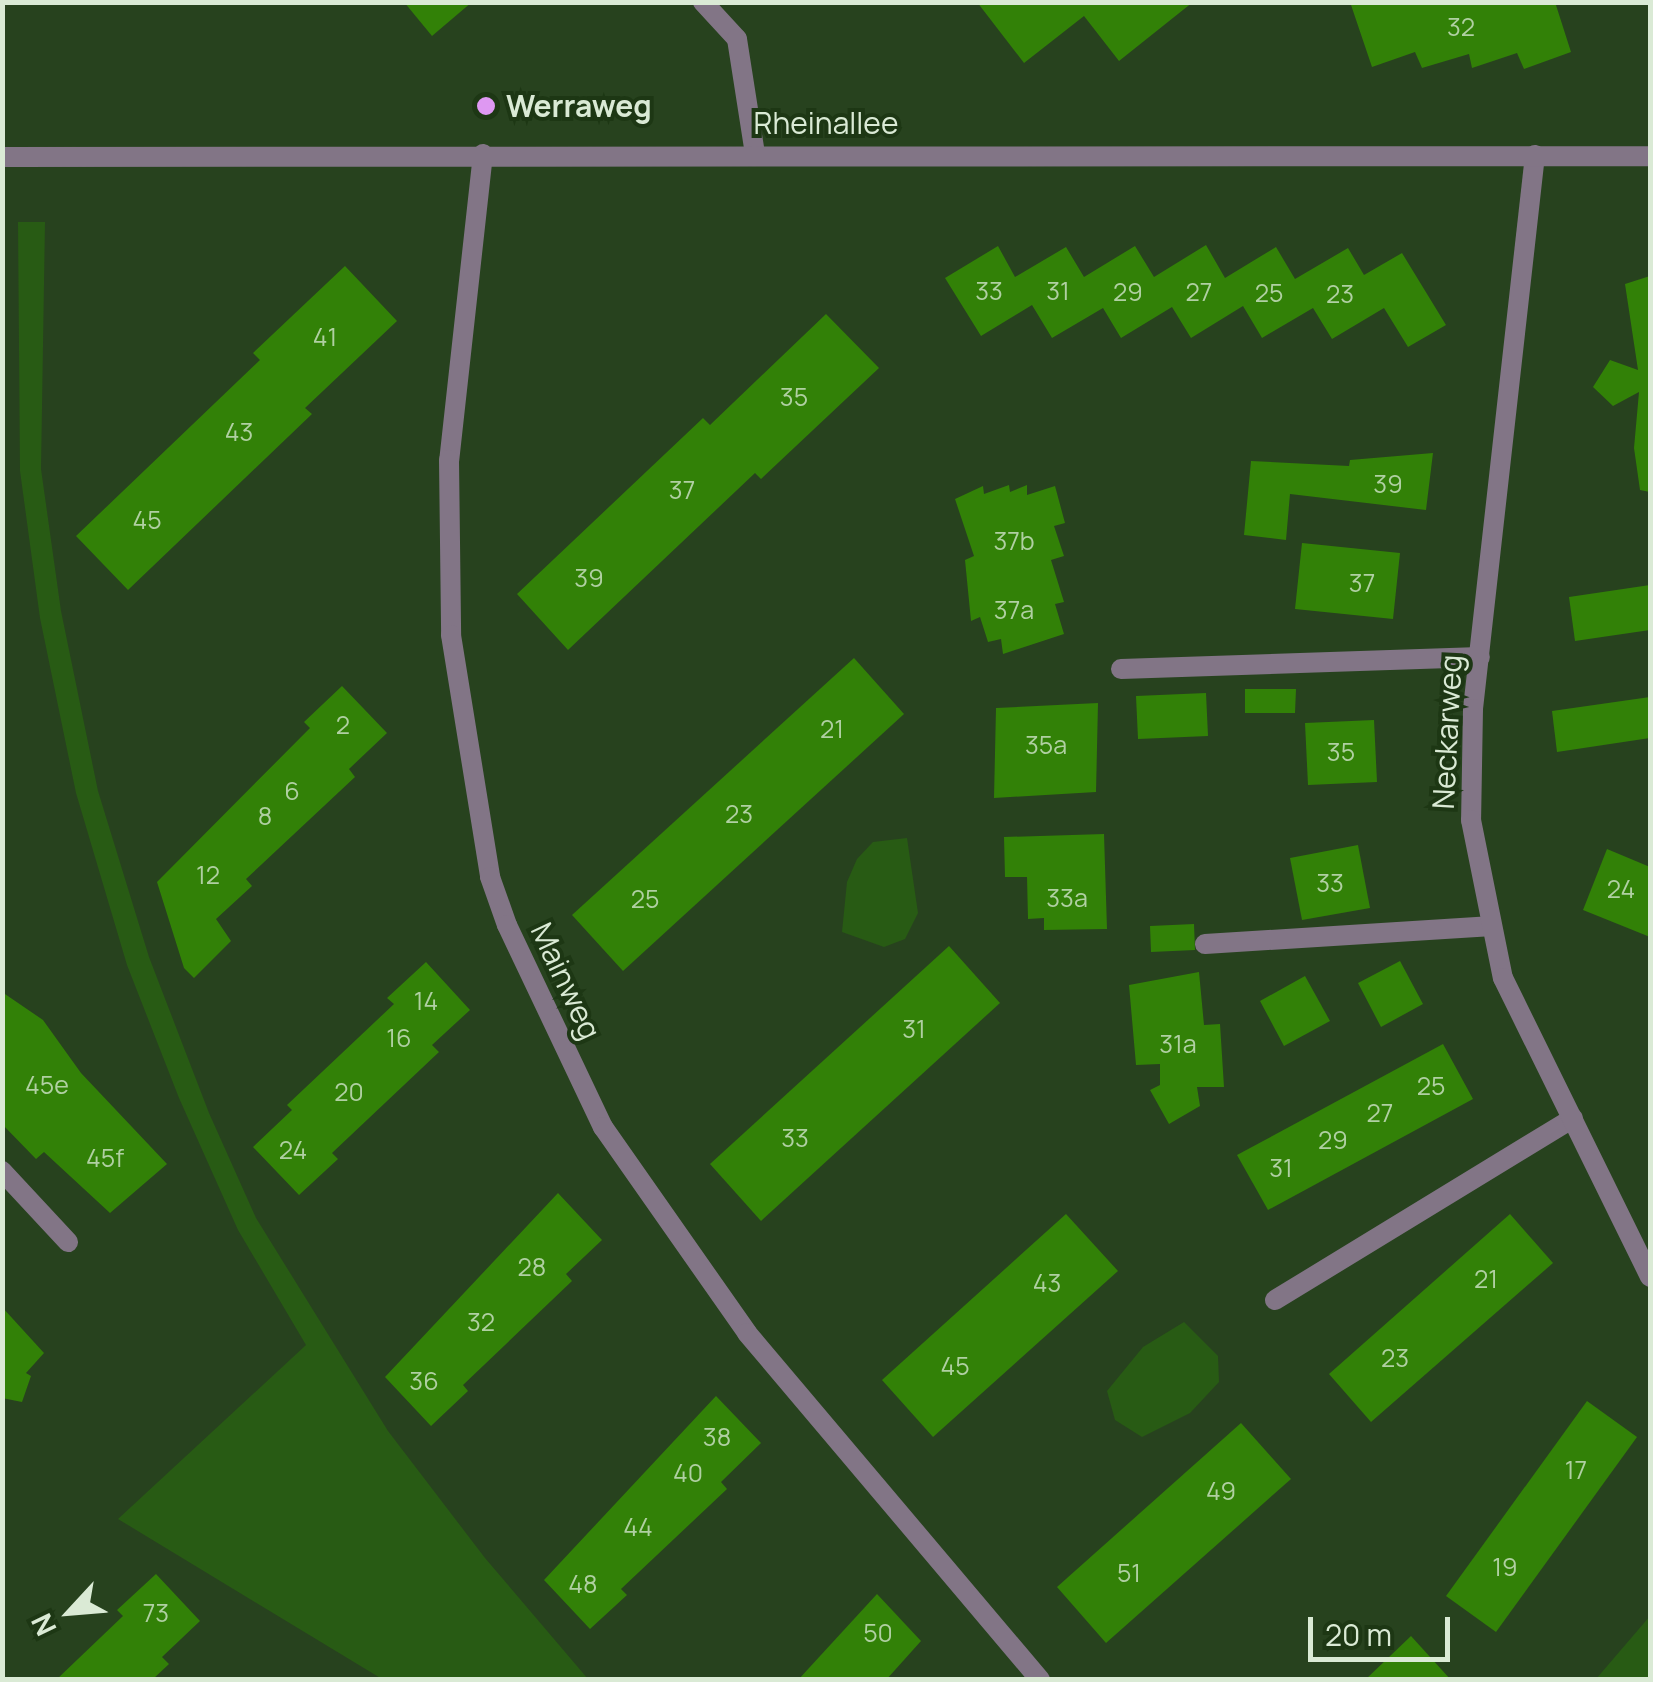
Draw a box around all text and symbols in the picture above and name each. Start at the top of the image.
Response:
house number: 32 [1447,12,1475,42]
place label: Werraweg [506,88,652,124]
marker: Werraweg [475,95,497,117]
street label: Rheinallee [754,105,898,141]
house number: 33 [975,276,1003,306]
house number: 31 [1046,276,1070,306]
house number: 29 [1113,277,1143,307]
house number: 27 [1186,277,1212,307]
house number: 25 [1255,278,1283,308]
house number: 23 [1326,279,1354,309]
house number: 41 [313,322,337,352]
house number: 35 [780,382,808,412]
house number: 43 [225,417,253,447]
house number: 39 [1373,469,1403,499]
house number: 37 [669,475,695,505]
house number: 45 [132,505,162,535]
house number: 37b [993,526,1035,556]
house number: 39 [574,563,604,593]
house number: 37 [1349,568,1375,598]
house number: 37a [994,595,1034,625]
street label: Neckarweg [1425,654,1469,810]
house number: 2 [336,710,350,740]
house number: 21 [820,714,844,744]
house number: 35a [1025,730,1067,760]
house number: 35 [1327,737,1355,767]
house number: 6 [284,776,300,806]
house number: 23 [725,799,753,829]
house number: 8 [258,801,272,831]
house number: 12 [196,860,220,890]
house number: 33 [1316,868,1344,898]
house number: 24 [1607,874,1635,904]
house number: 33a [1046,883,1088,913]
house number: 25 [631,884,659,914]
street label: Mainweg [523,917,609,1045]
house number: 14 [414,986,438,1016]
house number: 31 [902,1014,926,1044]
house number: 16 [386,1023,412,1053]
house number: 31a [1159,1029,1197,1059]
house number: 45e [25,1070,69,1100]
house number: 25 [1417,1071,1445,1101]
house number: 20 [334,1077,364,1107]
house number: 27 [1367,1098,1393,1128]
house number: 33 [781,1123,809,1153]
house number: 29 [1318,1125,1348,1155]
house number: 24 [279,1135,307,1165]
house number: 45f [86,1143,124,1173]
house number: 31 [1269,1153,1293,1183]
house number: 28 [518,1252,546,1282]
house number: 21 [1474,1264,1498,1294]
house number: 43 [1033,1268,1061,1298]
house number: 32 [467,1307,495,1337]
house number: 23 [1381,1343,1409,1373]
house number: 45 [940,1351,970,1381]
house number: 36 [409,1366,439,1396]
house number: 38 [703,1422,731,1452]
house number: 17 [1565,1455,1587,1485]
house number: 40 [673,1458,703,1488]
house number: 49 [1206,1476,1236,1506]
house number: 44 [623,1512,653,1542]
house number: 19 [1492,1552,1518,1582]
house number: 51 [1117,1558,1141,1588]
north arrow [20,1562,120,1662]
house number: 48 [568,1569,598,1599]
scale bar [1313,1597,1456,1659]
house number: 73 [143,1598,169,1628]
text: N [22,1608,65,1643]
text: 20 m [1325,1614,1392,1655]
house number: 50 [863,1618,893,1648]

